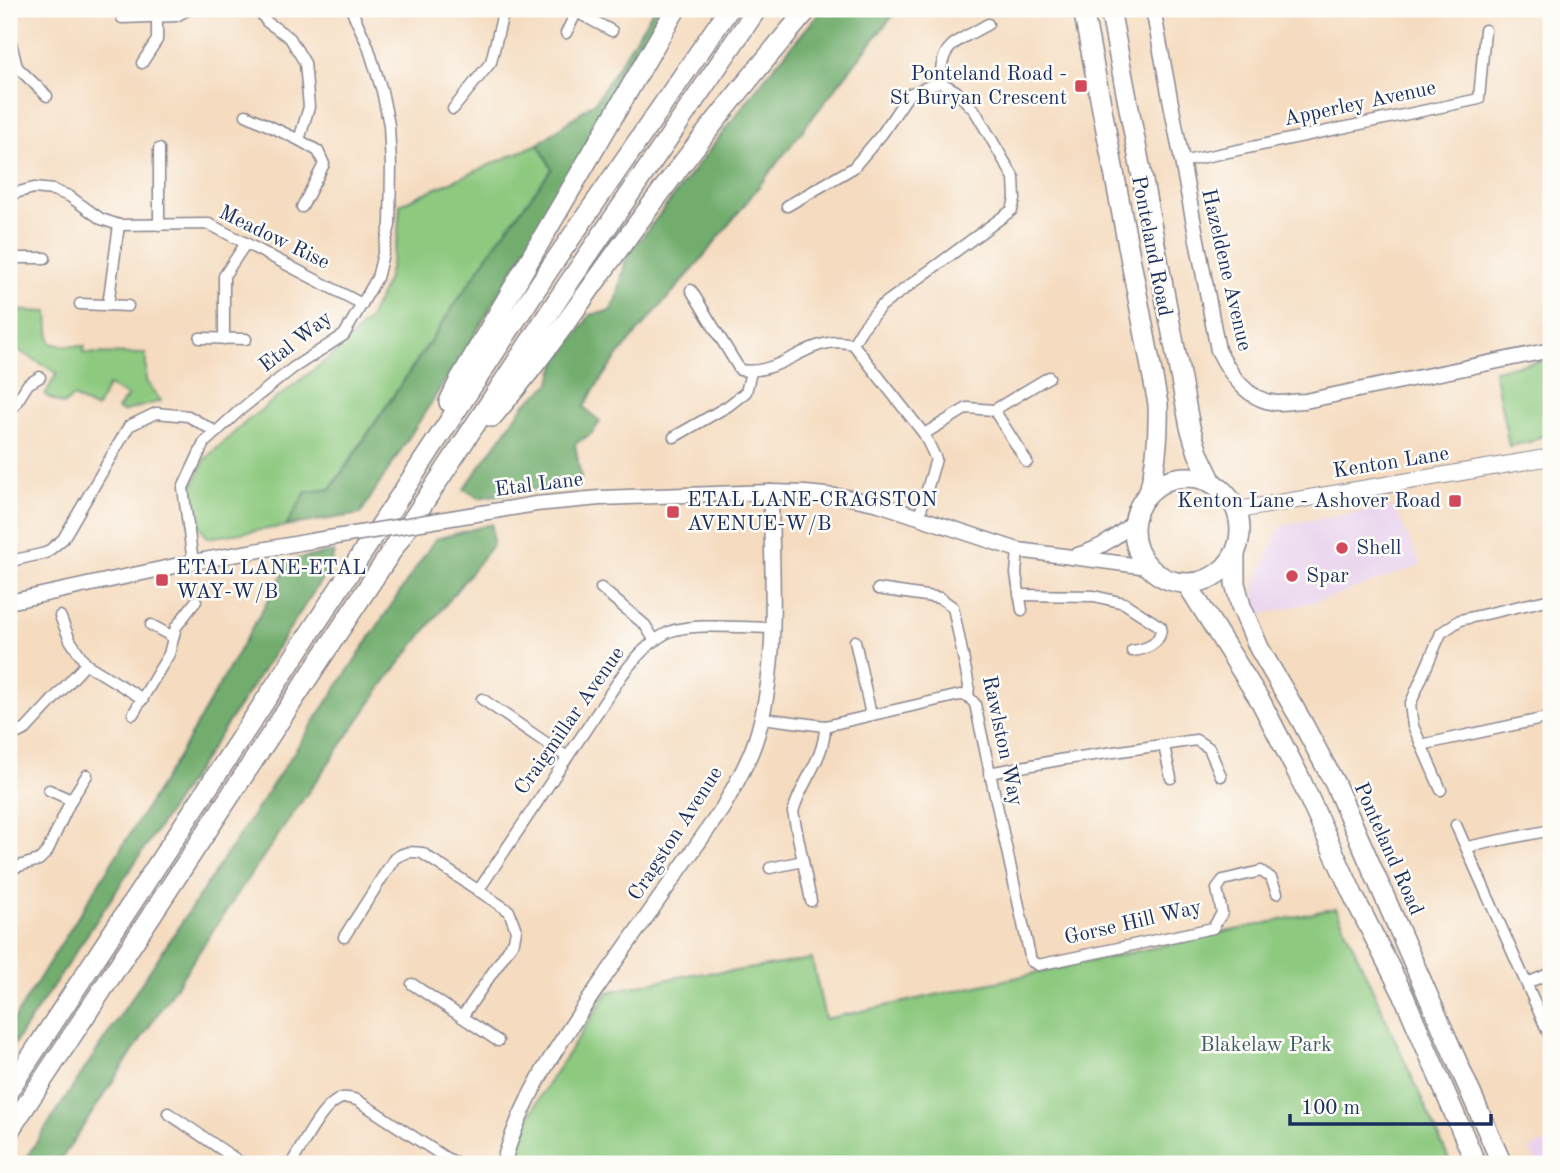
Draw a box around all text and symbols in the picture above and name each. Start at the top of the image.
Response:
place label: Ponteland Road - St Buryan Crescent [889,64,1067,109]
marker: Ponteland Road - St Buryan Crescent [1073,78,1089,94]
street label: Apperley Avenue [1282,78,1438,130]
street label: Ponteland Road [1127,174,1175,318]
street label: Hazeldene Avenue [1197,187,1255,353]
street label: Meadow Rise [215,202,333,274]
street label: Etal Way [256,307,336,377]
street label: Kenton Lane [1331,443,1451,483]
street label: Etal Lane [493,469,585,501]
place label: ETAL LANE-CRAGSTON AVENUE-W/B [687,490,938,535]
place label: Kenton Lane - Ashover Road [1177,491,1441,512]
marker: Kenton Lane - Ashover Road [1447,493,1463,509]
marker: ETAL LANE-CRAGSTON AVENUE-W/B [665,504,681,520]
place label: Shell [1356,538,1402,559]
marker: Shell [1334,540,1350,556]
place label: ETAL LANE-ETAL WAY-W/B [176,558,366,603]
place label: Spar [1306,566,1349,587]
marker: Spar [1284,568,1300,584]
marker: ETAL LANE-ETAL WAY-W/B [154,572,170,588]
street label: Craigmillar Avenue [511,643,629,799]
street label: Rawlston Way [978,674,1026,808]
street label: Cragston Avenue [625,763,727,905]
street label: Ponteland Road [1349,779,1427,919]
street label: Gorse Hill Way [1062,897,1204,949]
park label: Blakelaw Park [1200,1035,1332,1056]
scale bar [1290,1082,1492,1126]
text: 100 m [1301,1098,1360,1119]

